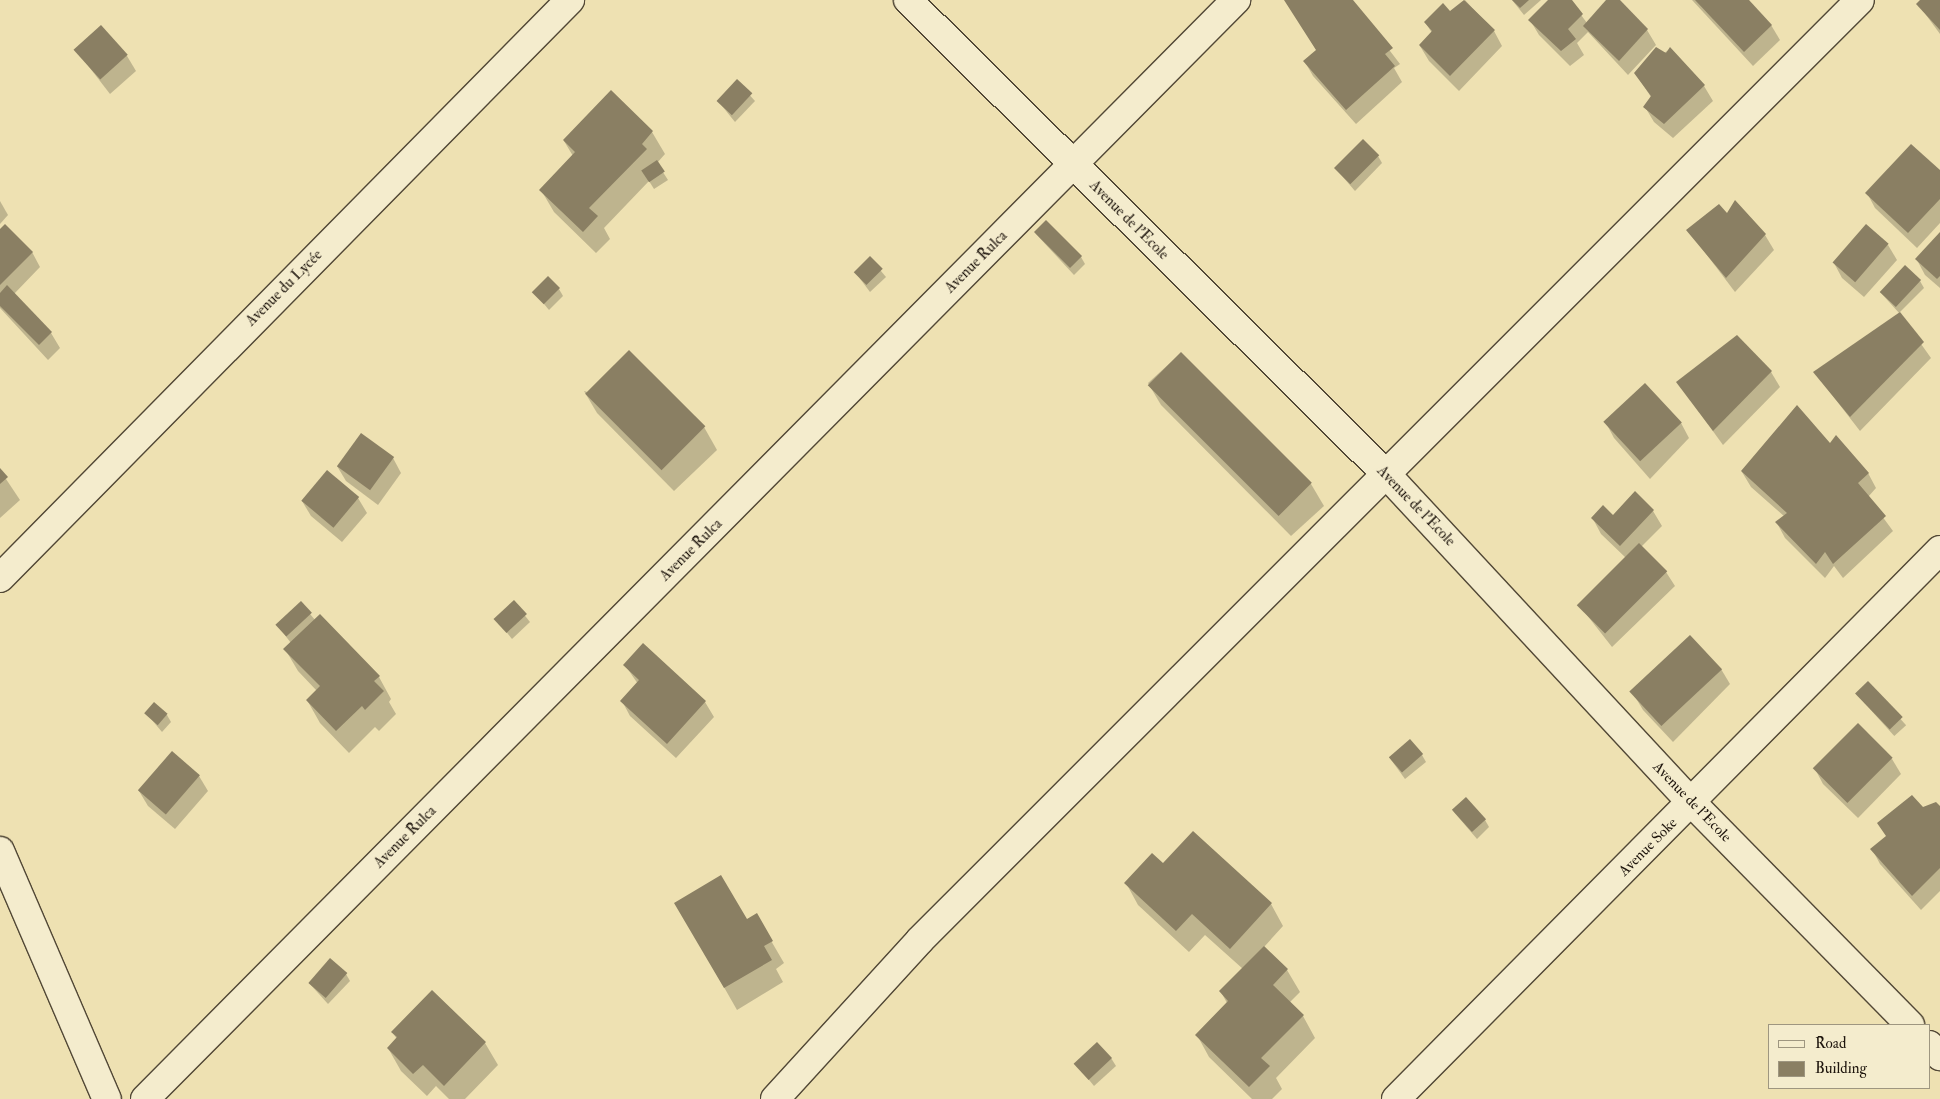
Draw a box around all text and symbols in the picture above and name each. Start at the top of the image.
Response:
street label: Avenue de l'Ecole [1085,176,1173,264]
street label: Avenue Rulca [941,227,1011,297]
street label: Avenue du Lycée [242,246,326,330]
street label: Avenue de l'Ecole [1373,462,1459,550]
street label: Avenue Rulca [656,515,726,585]
street label: Avenue de l'Ecole [1649,758,1735,846]
street label: Avenue Rulca [370,802,440,872]
street label: Avenue Soke [1615,814,1681,880]
legend [1768,1024,1930,1089]
text: Road [1815,1034,1846,1053]
text: Building [1815,1059,1867,1078]

